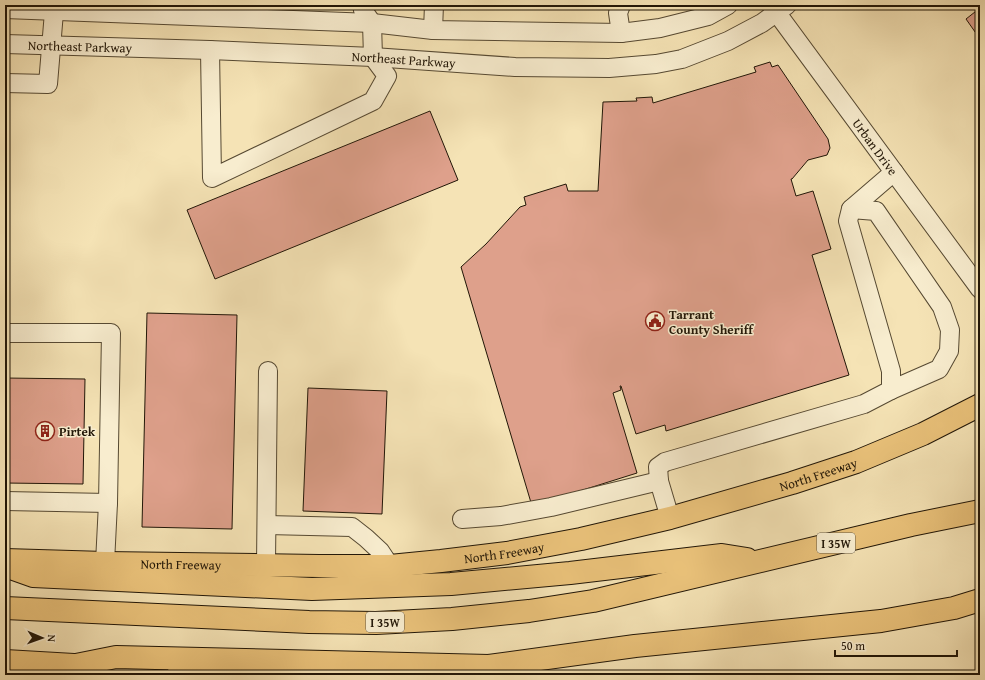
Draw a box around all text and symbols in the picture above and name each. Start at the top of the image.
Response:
street label: Northeast Parkway [28,35,133,57]
street label: Northeast Parkway [351,47,457,72]
street label: Urban Drive [848,114,903,179]
place label: Tarrant County Sheriff [669,305,755,339]
public building icon: Tarrant County Sheriff [644,310,666,332]
building icon: Pirtek [34,420,56,442]
place label: Pirtek [59,422,96,441]
street label: North Freeway [777,453,860,496]
road number: I 35W [817,533,855,553]
street label: North Freeway [463,537,546,568]
street label: North Freeway [140,554,222,574]
road number: I 35W [366,612,404,632]
north arrow [22,618,62,658]
scale bar [835,632,957,658]
text: N [44,634,60,643]
text: 50 m [841,637,865,654]

